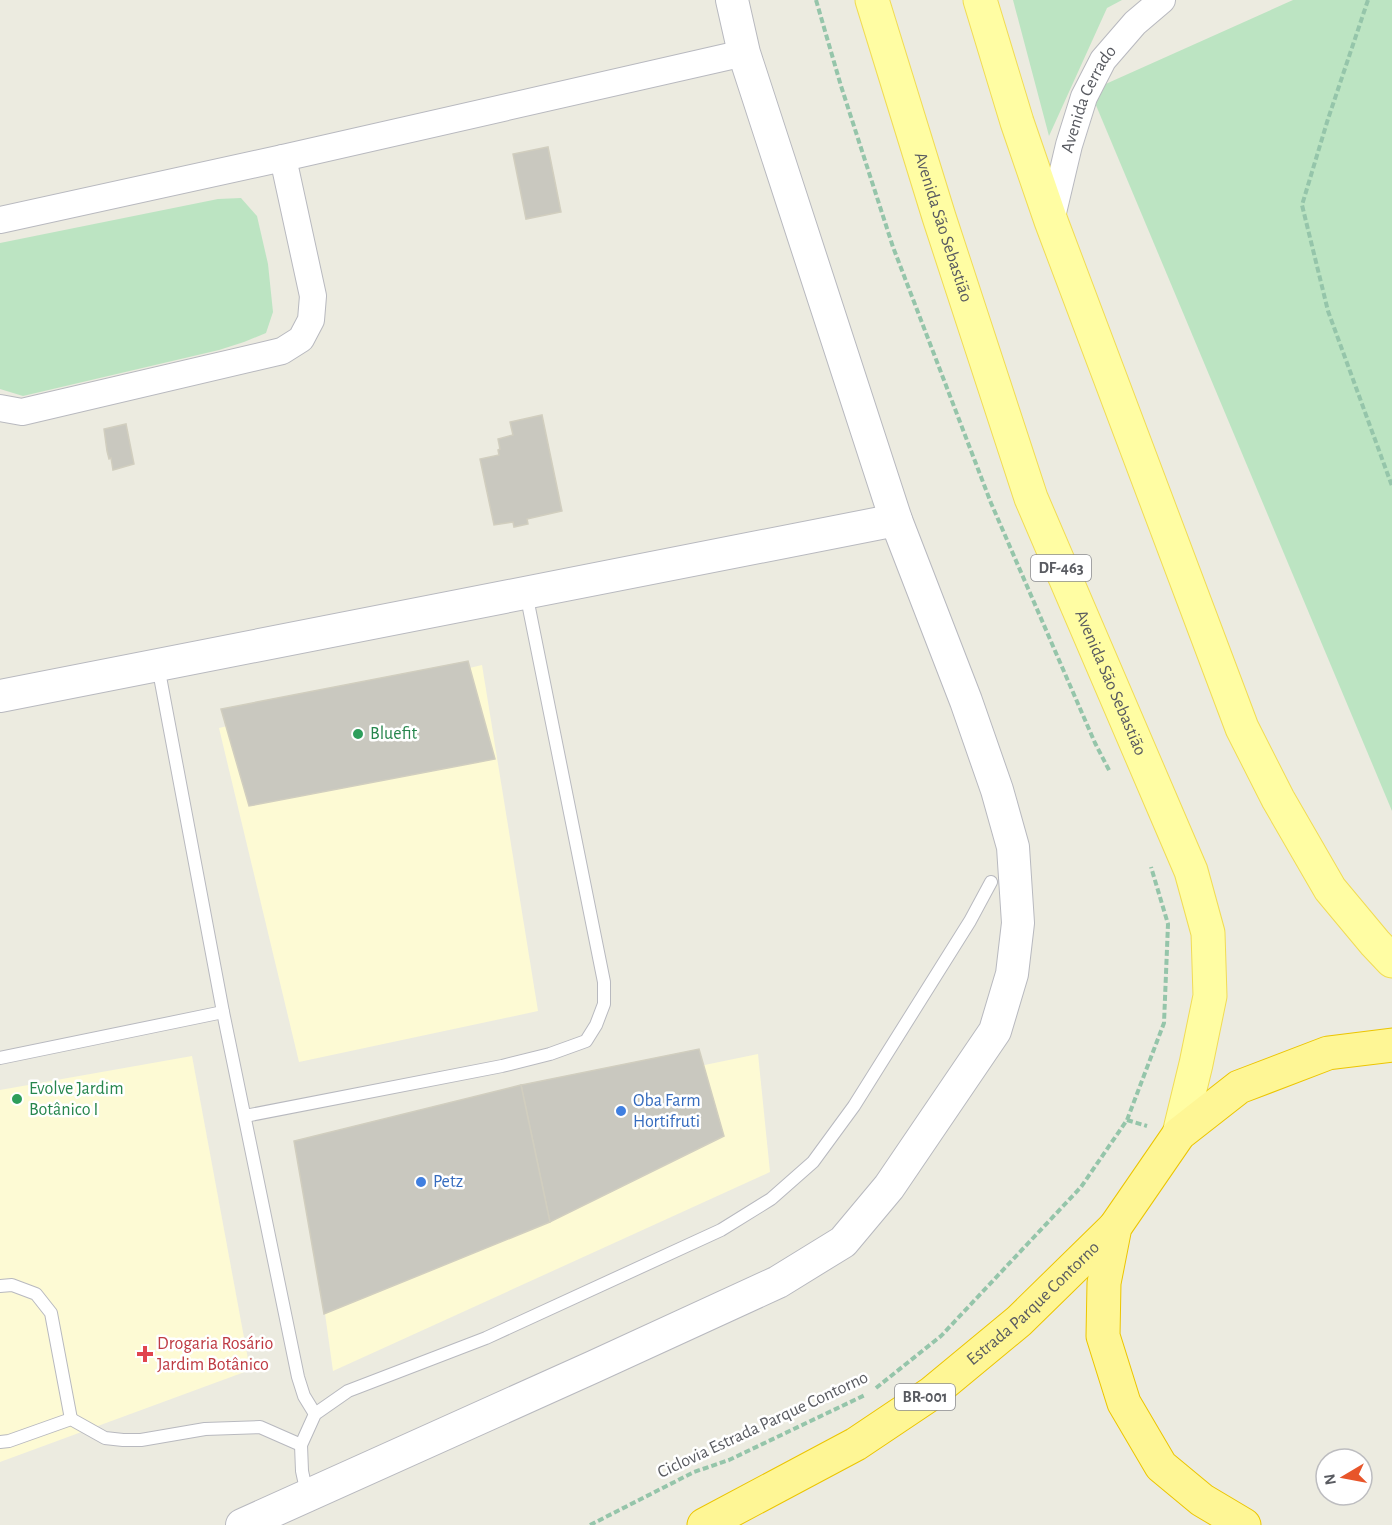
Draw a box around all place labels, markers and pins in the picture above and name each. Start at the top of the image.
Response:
place label: Bluefit [370,725,418,743]
marker: Bluefit [351,727,365,741]
place label: Evolve Jardim Botânico I [29,1080,124,1119]
marker: Evolve Jardim Botânico I [10,1092,24,1106]
place label: Oba Farm Hortifruti [633,1092,701,1131]
marker: Oba Farm Hortifruti [614,1104,628,1118]
place label: Petz [433,1173,463,1191]
marker: Petz [414,1175,428,1189]
place label: Drogaria Rosário Jardim Botânico [157,1335,274,1374]
marker: Drogaria Rosário Jardim Botânico [138,1347,152,1361]

